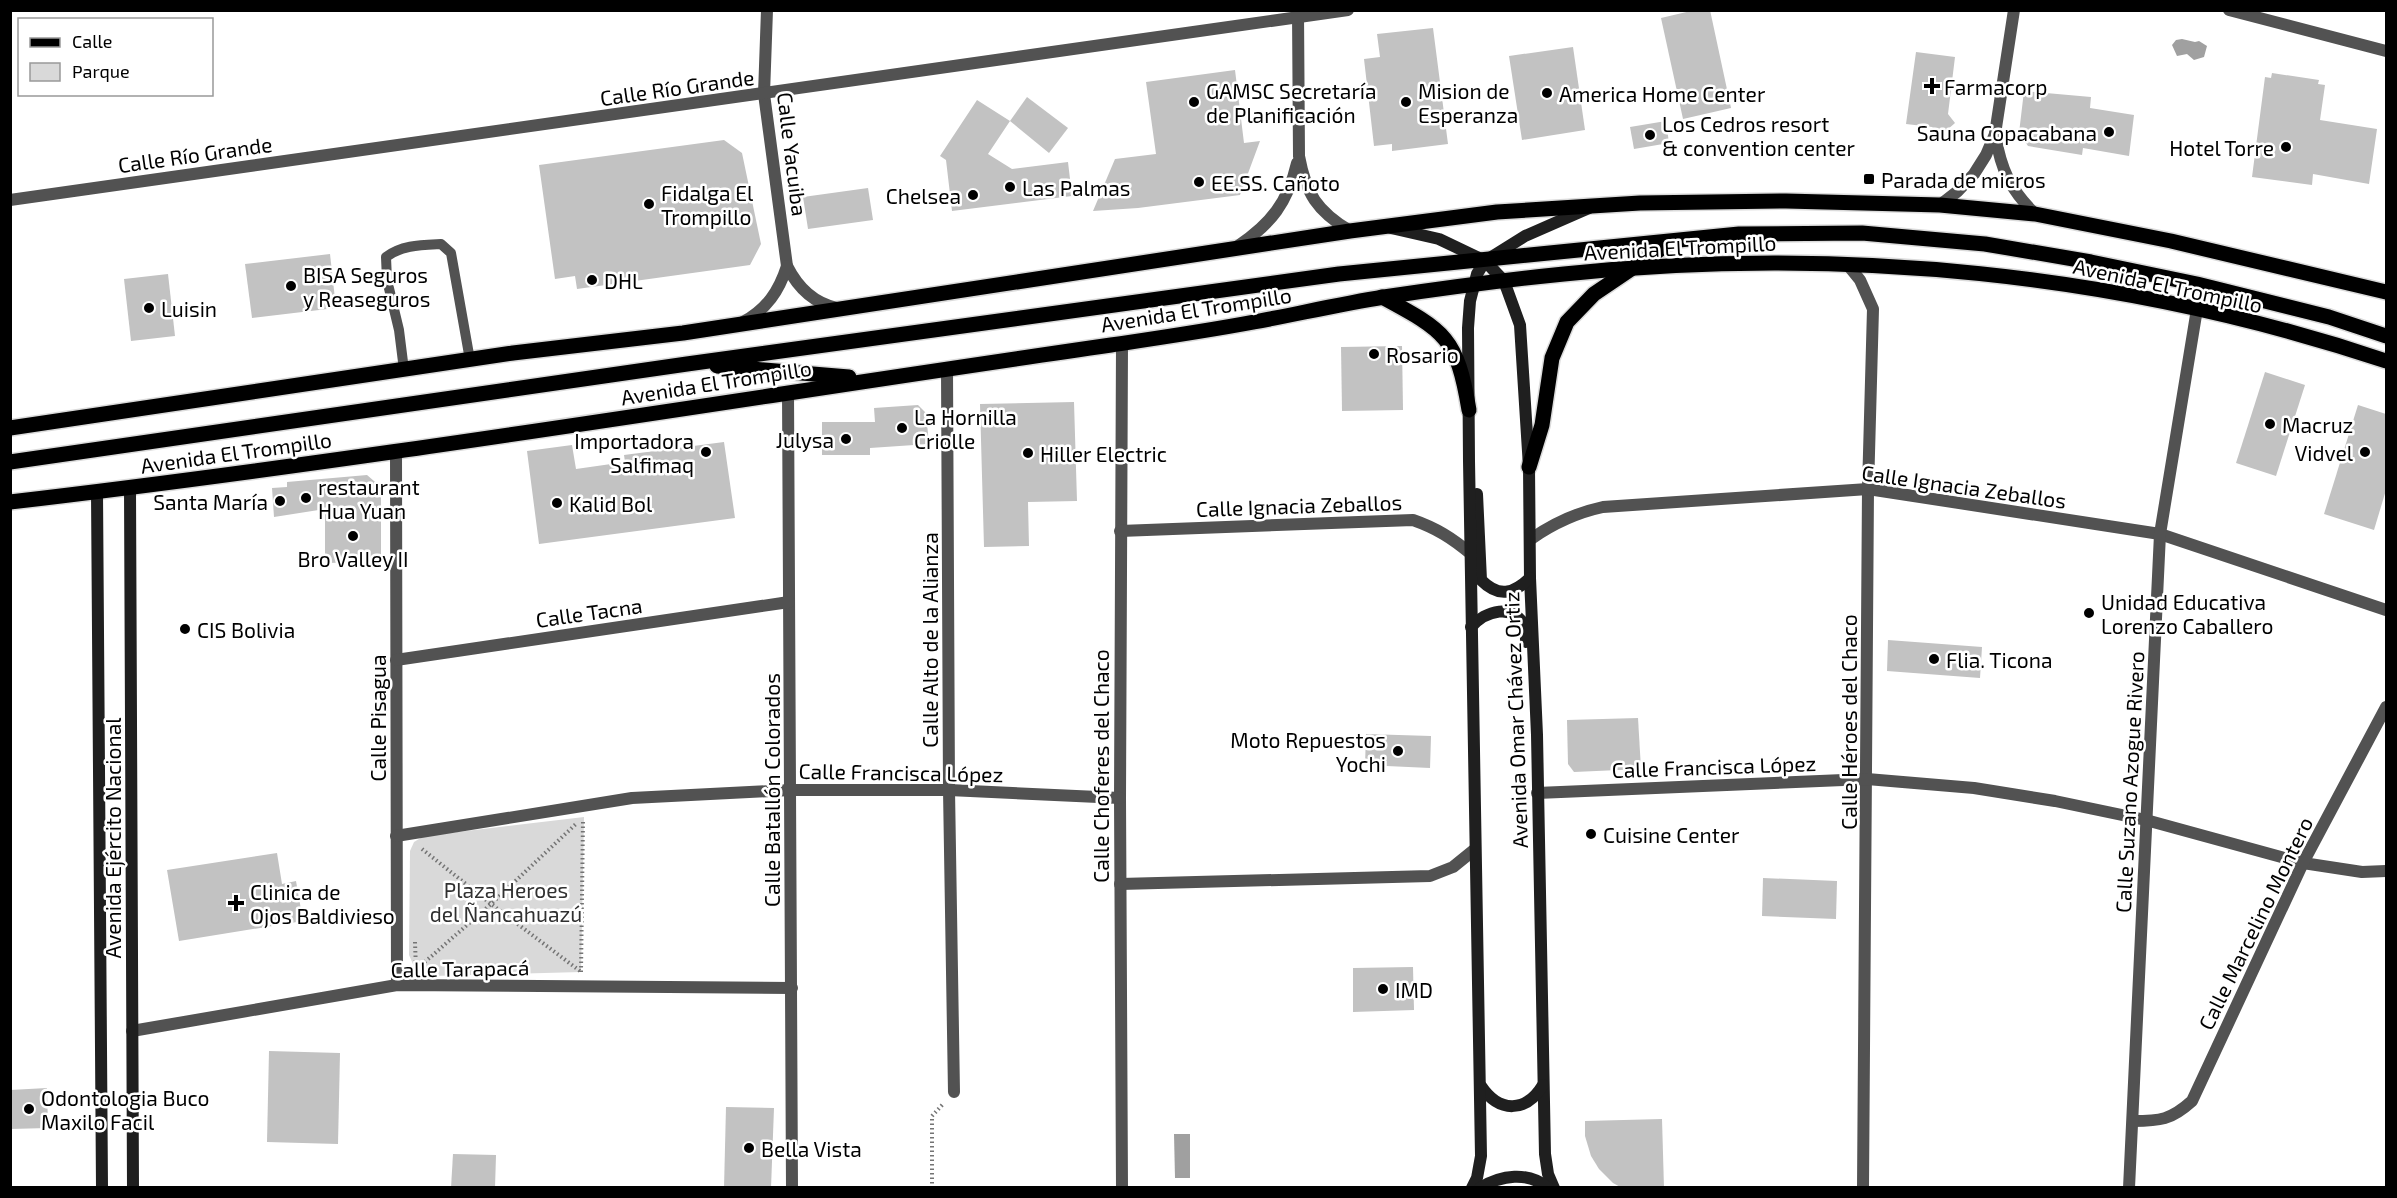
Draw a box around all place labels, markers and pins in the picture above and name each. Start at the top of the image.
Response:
place label: Farmacorp [1944,74,2047,99]
place label: GAMSC Secretaría de Planificación [1206,78,1377,127]
place label: Mision de Esperanza [1418,78,1518,127]
marker: Farmacorp [1925,79,1939,93]
place label: America Home Center [1559,81,1766,106]
marker: America Home Center [1540,86,1554,100]
marker: GAMSC Secretaría de Planificación [1187,95,1201,109]
marker: Mision de Esperanza [1399,95,1413,109]
place label: Los Cedros resort & convention center [1662,111,1855,160]
place label: Sauna Copacabana [1917,120,2097,145]
marker: Sauna Copacabana [2102,125,2116,139]
marker: Los Cedros resort & convention center [1643,128,1657,142]
place label: Hotel Torre [2169,135,2274,160]
marker: Hotel Torre [2279,140,2293,154]
place label: Parada de micros [1881,167,2046,192]
place label: EE.SS. Cañoto [1211,170,1340,195]
marker: Parada de micros [1862,172,1876,186]
place label: Las Palmas [1022,175,1130,200]
marker: EE.SS. Cañoto [1192,175,1206,189]
place label: Fidalga El Trompillo [661,180,754,229]
marker: Las Palmas [1003,180,1017,194]
place label: Chelsea [886,183,961,208]
marker: Chelsea [966,188,980,202]
marker: Fidalga El Trompillo [642,197,656,211]
place label: BISA Seguros y Reaseguros [303,262,430,311]
place label: DHL [604,268,643,293]
marker: DHL [585,273,599,287]
marker: BISA Seguros y Reaseguros [284,279,298,293]
place label: Luisin [161,296,217,321]
marker: Luisin [142,301,156,315]
place label: Rosario [1386,342,1459,367]
marker: Rosario [1367,347,1381,361]
place label: La Hornilla Criolle [914,404,1017,453]
place label: Macruz [2282,412,2353,437]
marker: Macruz [2263,417,2277,431]
marker: La Hornilla Criolle [895,421,909,435]
place label: Julysa [776,427,834,452]
place label: Importadora Salfimaq [574,428,694,477]
marker: Julysa [839,432,853,446]
place label: Vidvel [2294,440,2354,465]
place label: Hiller Electric [1040,441,1167,466]
marker: Importadora Salfimaq [699,445,713,459]
marker: Vidvel [2358,445,2372,459]
marker: Hiller Electric [1021,446,1035,460]
place label: restaurant Hua Yuan [318,474,420,523]
place label: Santa María [153,489,268,514]
marker: restaurant Hua Yuan [299,491,313,505]
place label: Kalid Bol [569,491,653,516]
marker: Santa María [273,494,287,508]
marker: Kalid Bol [550,496,564,510]
marker: Bro Valley II [346,529,360,543]
place label: Bro Valley II [297,546,409,571]
place label: Unidad Educativa Lorenzo Caballero [2101,589,2273,638]
marker: Unidad Educativa Lorenzo Caballero [2082,606,2096,620]
place label: CIS Bolivia [197,617,295,642]
marker: CIS Bolivia [178,622,192,636]
place label: Flia. Ticona [1946,647,2052,672]
marker: Flia. Ticona [1927,652,1941,666]
place label: Moto Repuestos Yochi [1230,727,1386,776]
marker: Moto Repuestos Yochi [1391,744,1405,758]
place label: Cuisine Center [1603,822,1740,847]
marker: Cuisine Center [1584,827,1598,841]
place label: Clinica de Ojos Baldivieso [250,879,395,929]
marker: Clinica de Ojos Baldivieso [227,894,245,912]
place label: IMD [1395,977,1433,1002]
marker: IMD [1376,982,1390,996]
place label: Odontologia Buco Maxilo Facil [41,1085,209,1134]
marker: Odontologia Buco Maxilo Facil [22,1102,36,1116]
place label: Bella Vista [761,1136,862,1161]
marker: Bella Vista [742,1141,756,1155]

